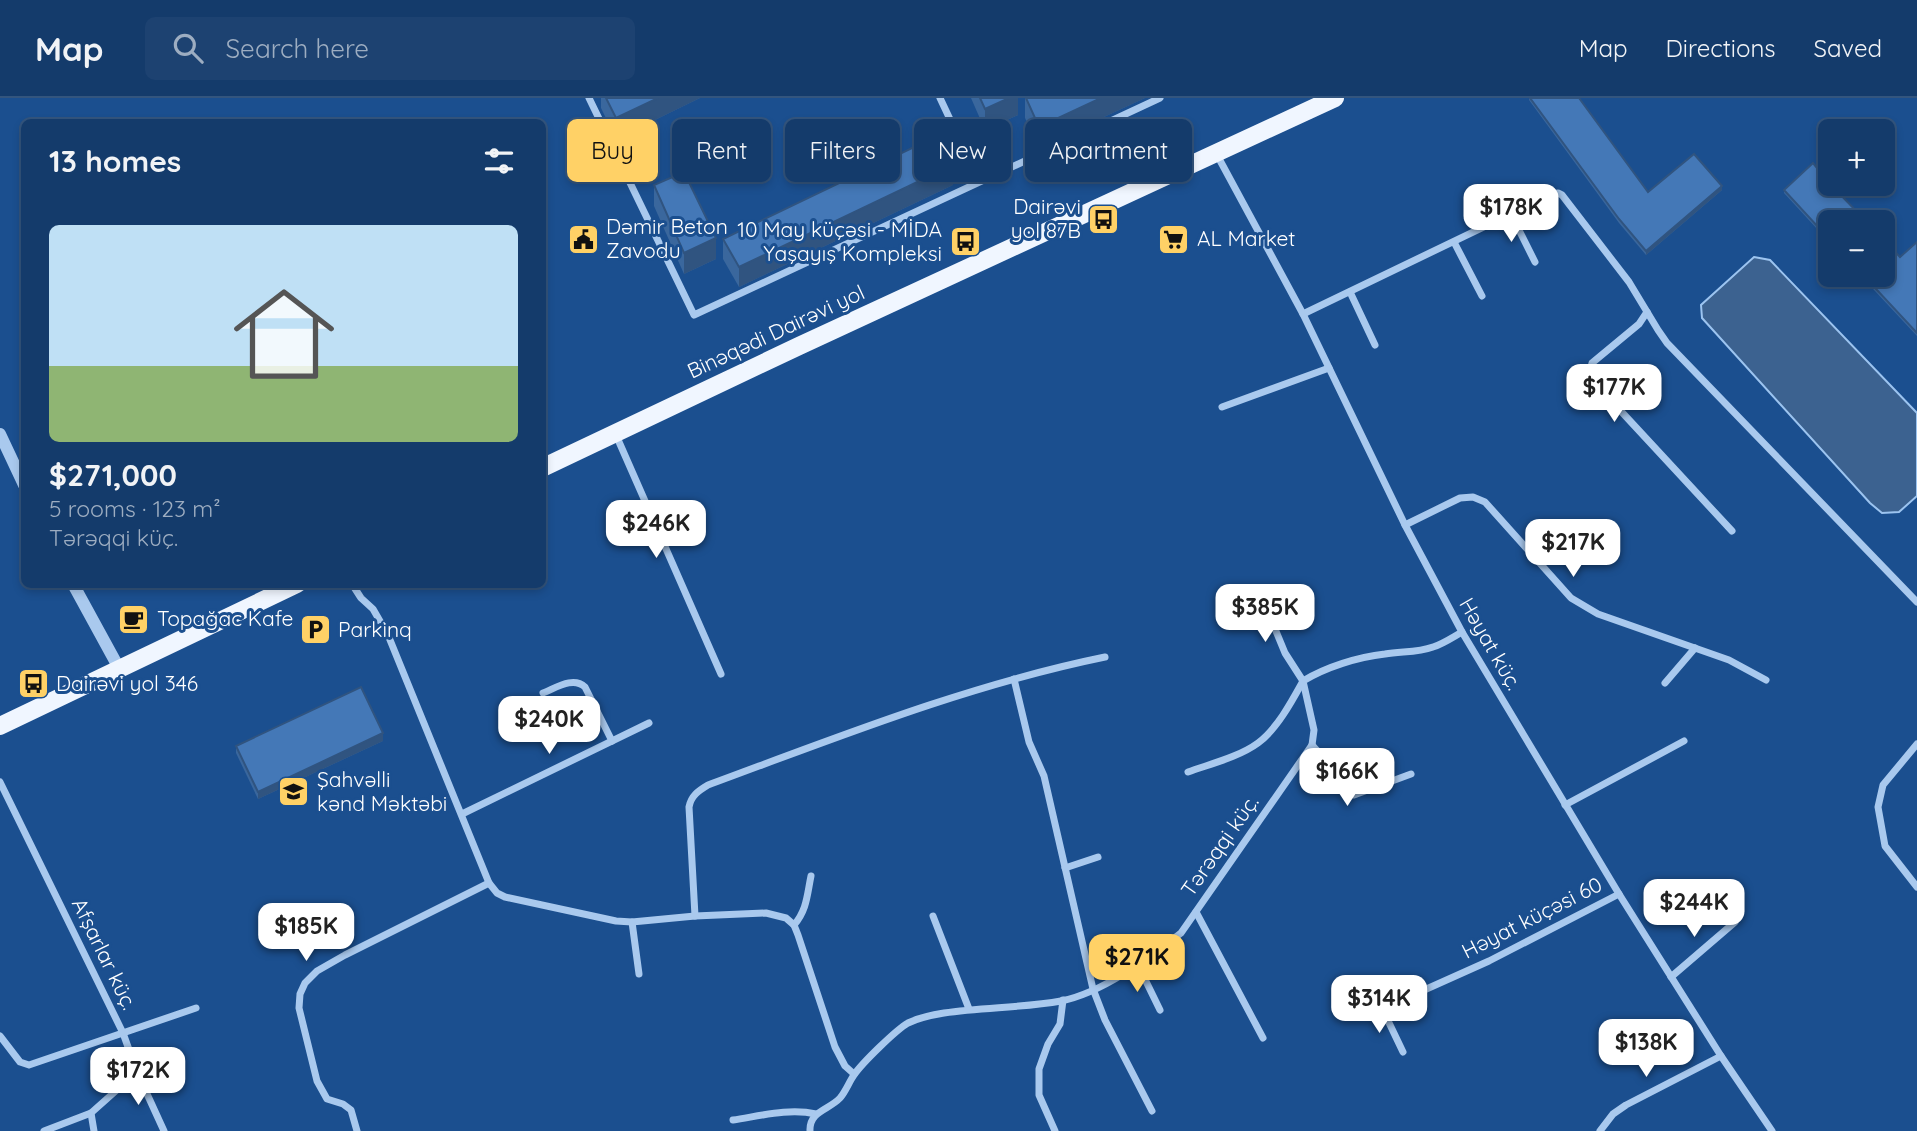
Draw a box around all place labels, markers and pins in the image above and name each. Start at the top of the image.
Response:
pin: $178K [1462,184,1560,244]
place label: Dairəvi yol 87B [1011,193,1081,243]
bus stop icon: Dairəvi yol 87B [1087,202,1121,236]
place label: Dəmir Beton Zavodu [606,213,728,263]
place label: 10 May küçəsi - MİDA Yaşayış Kompleksi [737,216,942,266]
public building icon: Dəmir Beton Zavodu [566,222,600,256]
supermarket icon: AL Market [1157,222,1191,256]
bus stop icon: 10 May küçəsi - MİDA Yaşayış Kompleksi [948,225,982,259]
place label: AL Market [1197,225,1295,251]
pin: $177K [1565,364,1663,424]
pin: $246K [607,500,705,560]
pin: $217K [1524,519,1622,579]
pin: $385K [1216,584,1314,644]
cafe icon: Topağac Kafe [117,602,151,636]
place label: Topağac Kafe [157,605,293,631]
parking icon: Parkinq [298,613,332,647]
place label: Parkinq [338,616,412,642]
bus stop icon: Dairəvi yol 346 [16,667,50,701]
place label: Dairəvi yol 346 [56,670,198,696]
pin: $240K [500,696,598,756]
pin: $166K [1298,748,1396,808]
place label: Şahvəlli kənd Məktəbi [317,766,447,816]
school or university icon: Şahvəlli kənd Məktəbi [277,775,311,809]
pin: $244K [1645,880,1743,939]
pin: $185K [257,904,355,963]
pin: $271K [1088,934,1186,994]
pin: $314K [1330,976,1428,1035]
pin: $138K [1597,1020,1695,1079]
pin: $172K [89,1048,187,1107]

